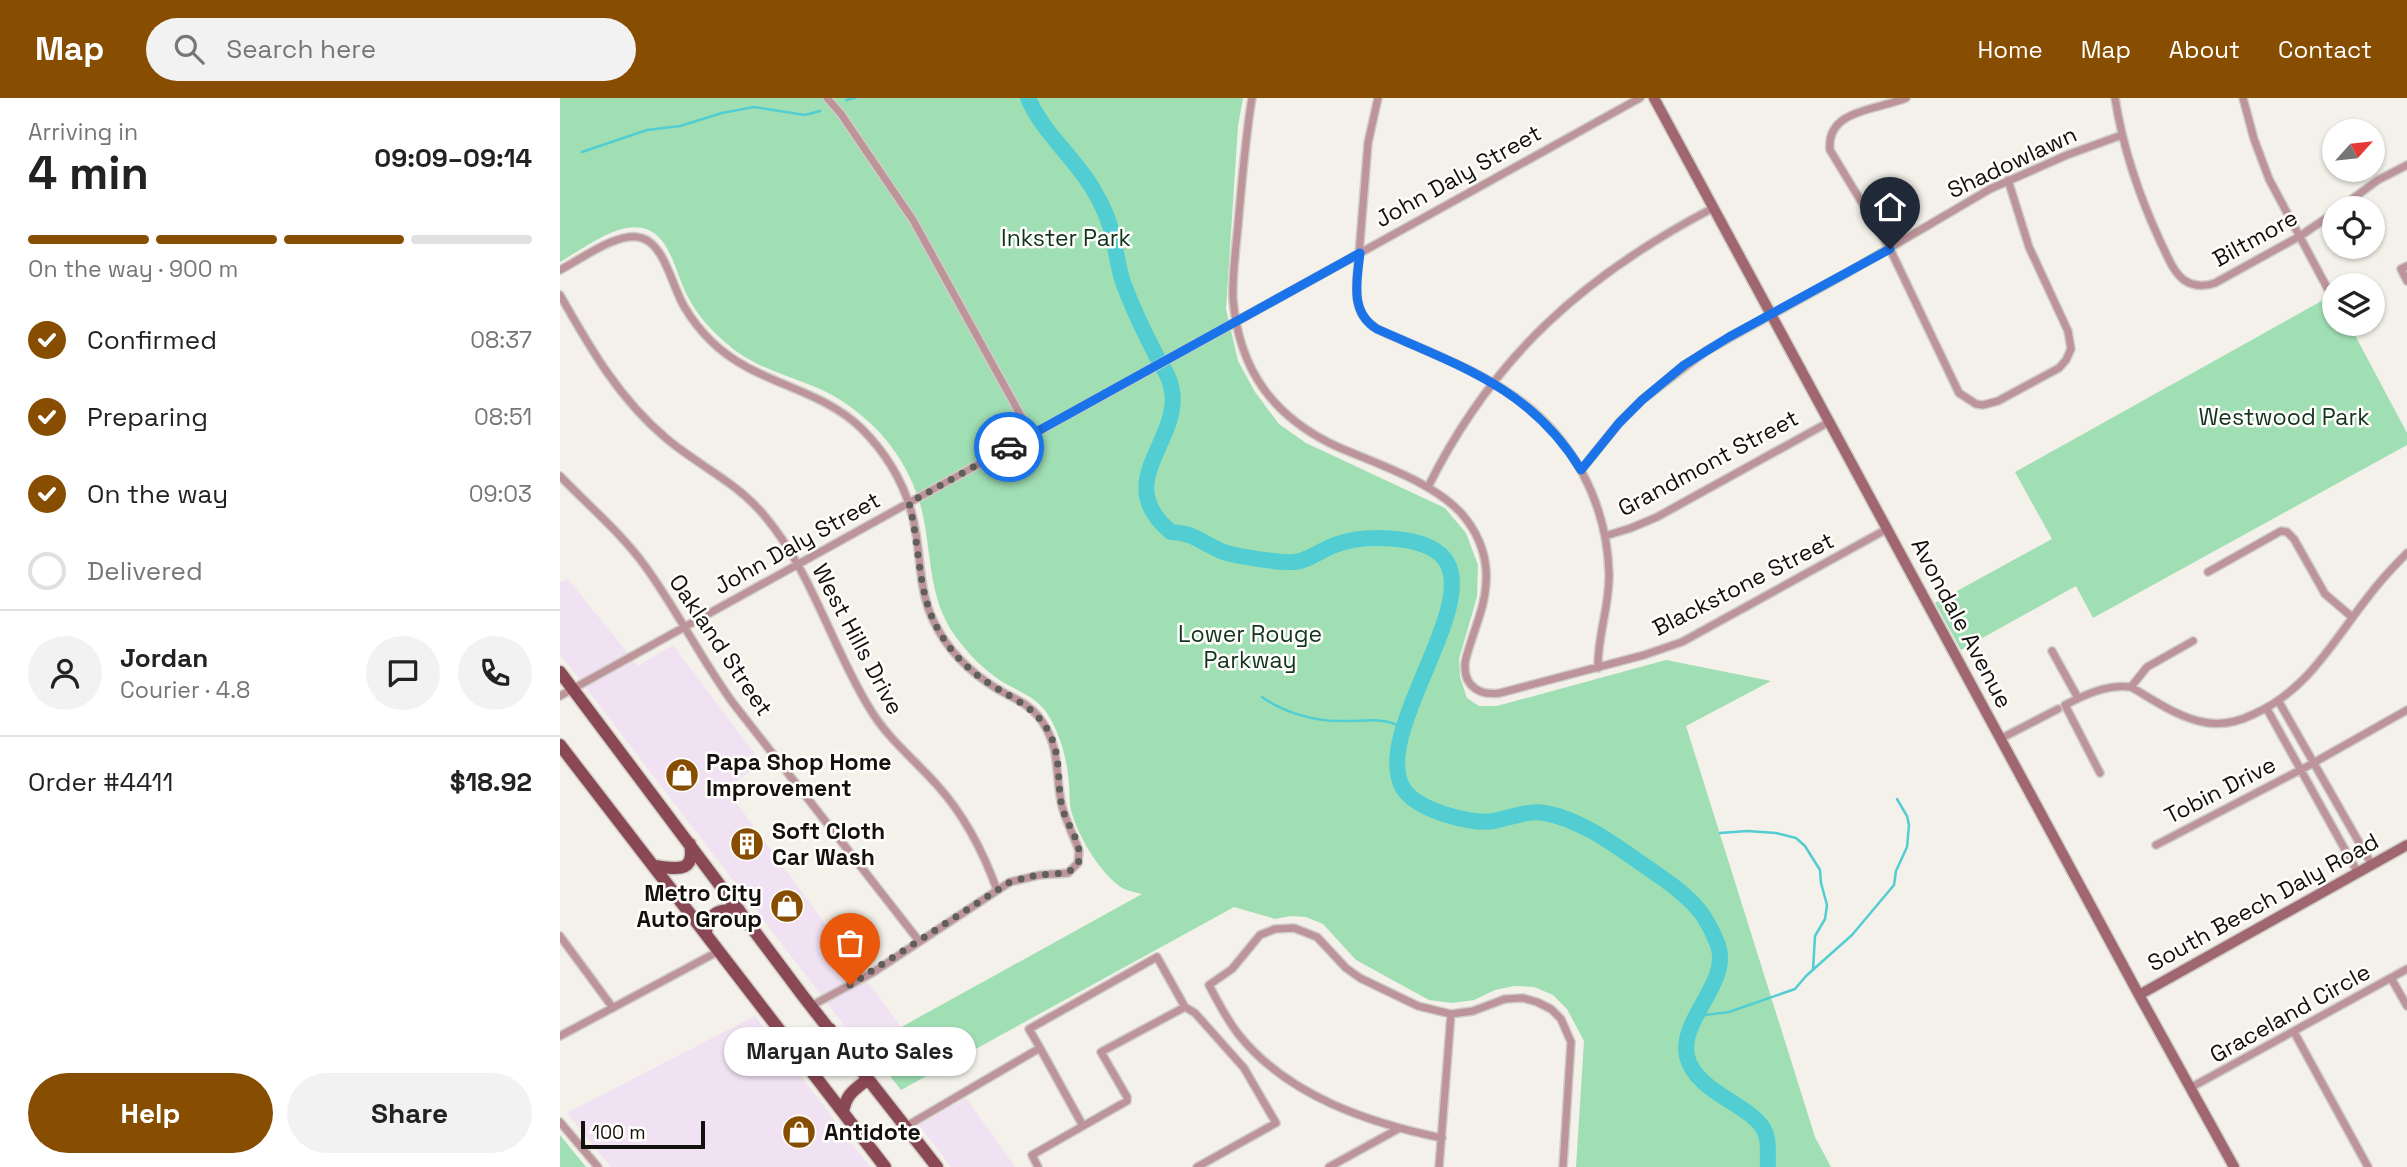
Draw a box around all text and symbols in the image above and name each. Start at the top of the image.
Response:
search box [146,18,636,81]
text: Map [35,28,104,70]
icon: search [170,30,208,68]
text: Search here [226,32,376,66]
text: Home [1977,34,2043,65]
text: Map [2081,34,2131,65]
text: About [2169,34,2240,65]
text: Contact [2278,34,2372,65]
text: Arriving in [28,117,138,147]
street label: John Daly Street [1369,118,1547,234]
street label: Shadowlawn [1942,119,2082,205]
north arrow [2322,119,2385,182]
map controls [2322,119,2385,336]
text: 09:09–09:14 [374,141,532,175]
text: 4 min [28,144,149,202]
pin [1860,177,1920,249]
icon: home [1871,188,1909,226]
button: locate [2322,196,2385,259]
street label: Biltmore [2207,202,2303,274]
park label: Inkster Park [1001,223,1131,253]
text: On the way · 900 m [28,254,238,284]
button: layers [2322,273,2385,336]
icon: check [28,321,66,359]
text: Confirmed [87,323,217,357]
text: 08:37 [470,325,532,355]
icon: check [28,398,66,436]
text: Preparing [87,400,208,434]
text: 08:51 [474,402,532,432]
park label: Westwood Park [2198,402,2370,432]
street label: Grandmont Street [1613,403,1803,523]
courier [974,412,1044,482]
icon: car [990,428,1028,466]
icon: check [28,475,66,513]
text: On the way [87,477,228,511]
text: 09:03 [469,479,532,509]
street label: John Daly Street [708,485,886,601]
street label: Blackstone Street [1647,525,1839,643]
street label: Avondale Avenue [1905,533,2019,713]
text: Delivered [87,554,203,588]
street label: West Hills Drive [806,558,910,720]
street label: Oakland Street [662,568,780,722]
park label: Lower Rouge Parkway [1178,619,1322,675]
button: person [28,636,102,710]
button: chat [366,636,440,710]
button: phone [458,636,532,710]
text: Jordan [120,641,208,675]
text: Courier · 4.8 [120,675,250,705]
place label: Papa Shop Home Improvement [706,747,892,803]
street label: Tobin Drive [2159,749,2281,831]
shop icon: Papa Shop Home Improvement [663,756,701,794]
text: Order #4411 [28,765,173,799]
text: $18.92 [450,765,532,799]
place label: Soft Cloth Car Wash [772,816,885,872]
building icon: Soft Cloth Car Wash [728,825,766,863]
street label: South Beech Daly Road [2142,826,2384,978]
place label: Metro City Auto Group [636,878,762,934]
shop icon: Metro City Auto Group [768,887,806,925]
pin [820,913,880,985]
icon: bag [831,924,869,962]
street label: Graceland Circle [2204,956,2376,1070]
callout: Maryan Auto Sales [724,1027,976,1076]
text: Maryan Auto Sales [746,1036,954,1066]
button: Help [28,1073,273,1153]
button: Share [287,1073,532,1153]
shop icon: Antidote [780,1113,818,1151]
place label: Antidote [824,1117,921,1147]
scale bar [581,1118,705,1150]
text: 100 m [592,1120,646,1145]

